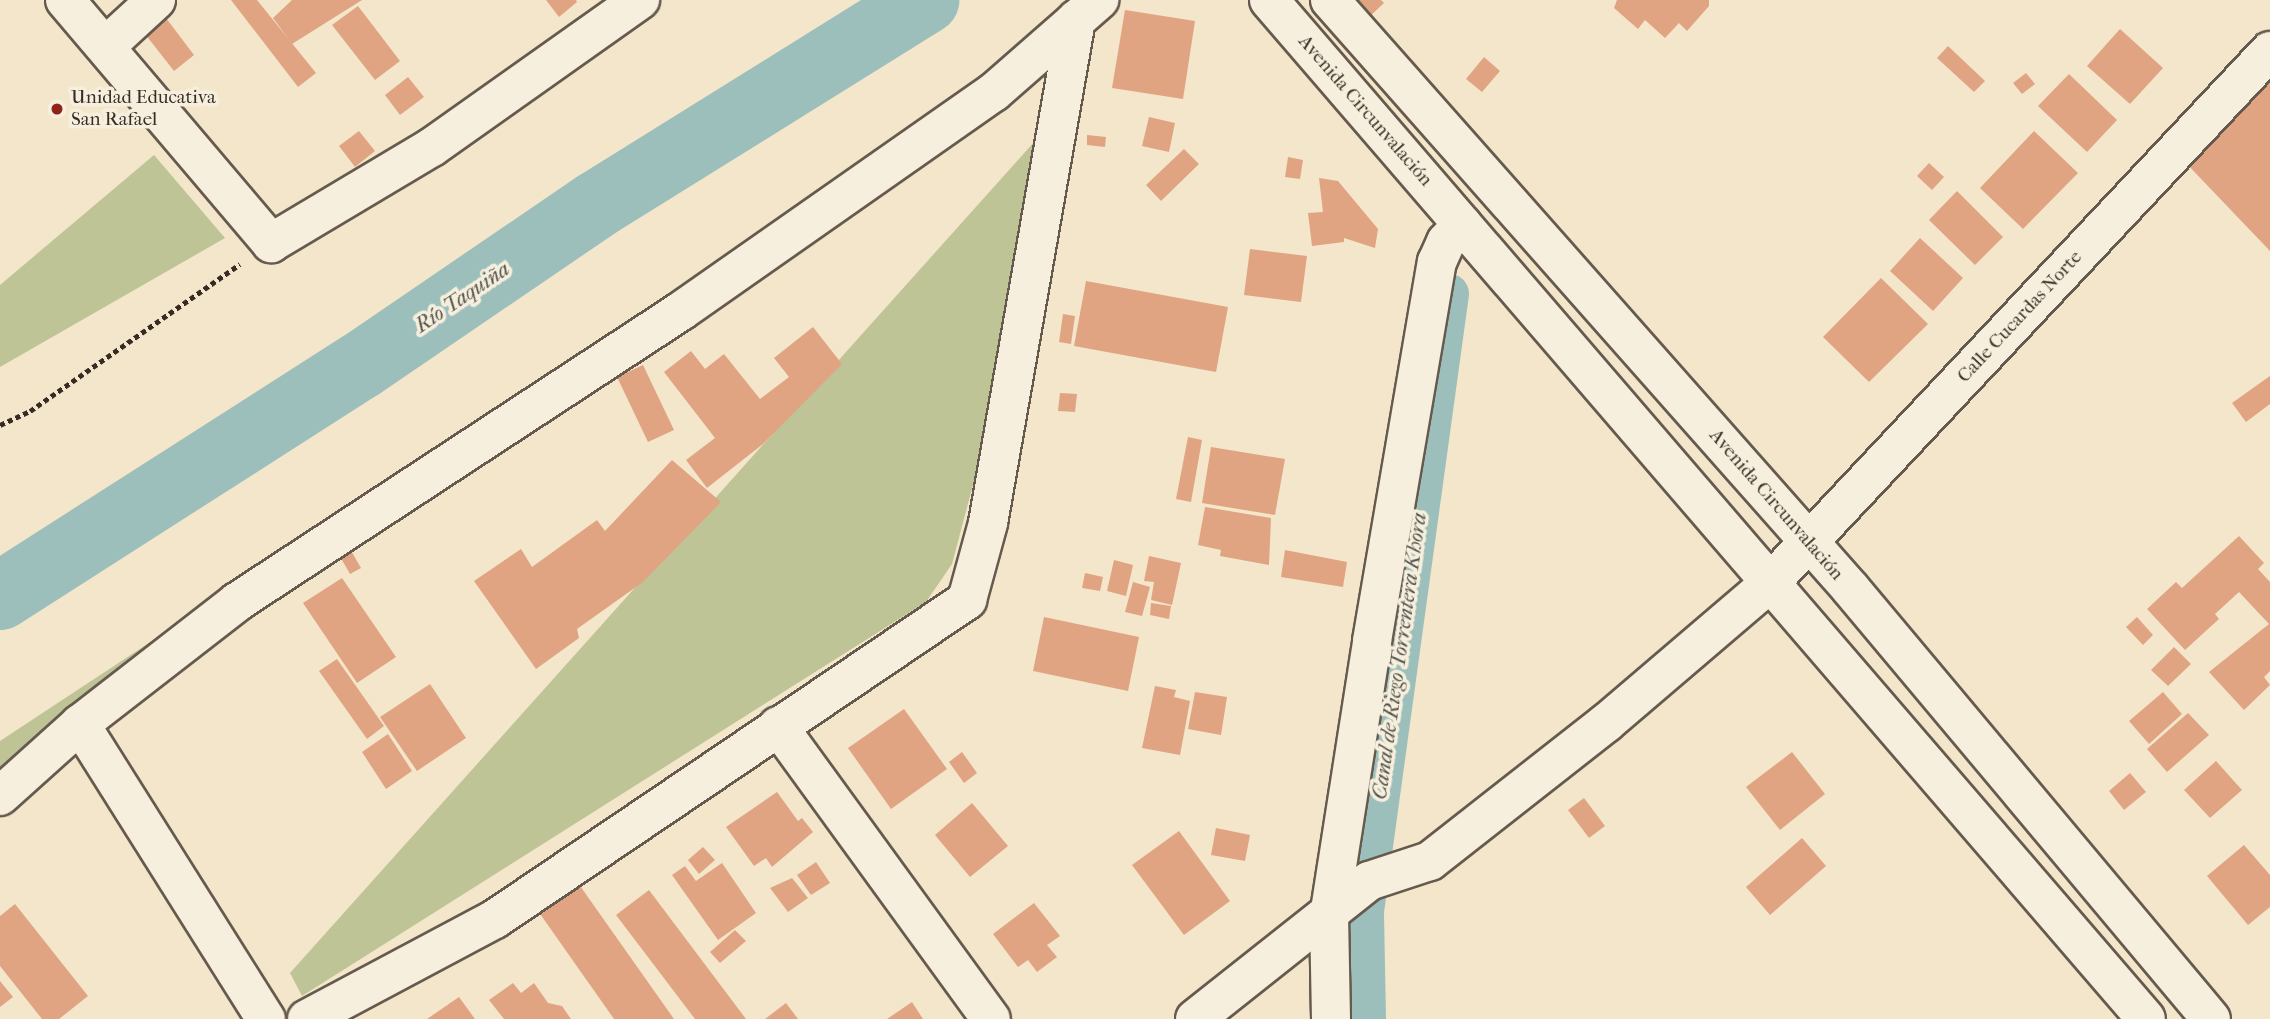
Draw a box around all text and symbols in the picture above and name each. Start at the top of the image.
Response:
street label: Avenida Circunvalación [1293,31,1437,191]
place label: Unidad Educativa San Rafael [71,87,216,131]
marker: Unidad Educativa San Rafael [49,101,65,117]
street label: Calle Cucardas Norte [1953,246,2087,388]
water label: Río Taquiña [410,256,514,338]
street label: Avenida Circunvalación [1704,425,1848,585]
water label: Canal de Riego Torrentera Khora [1366,511,1432,801]

